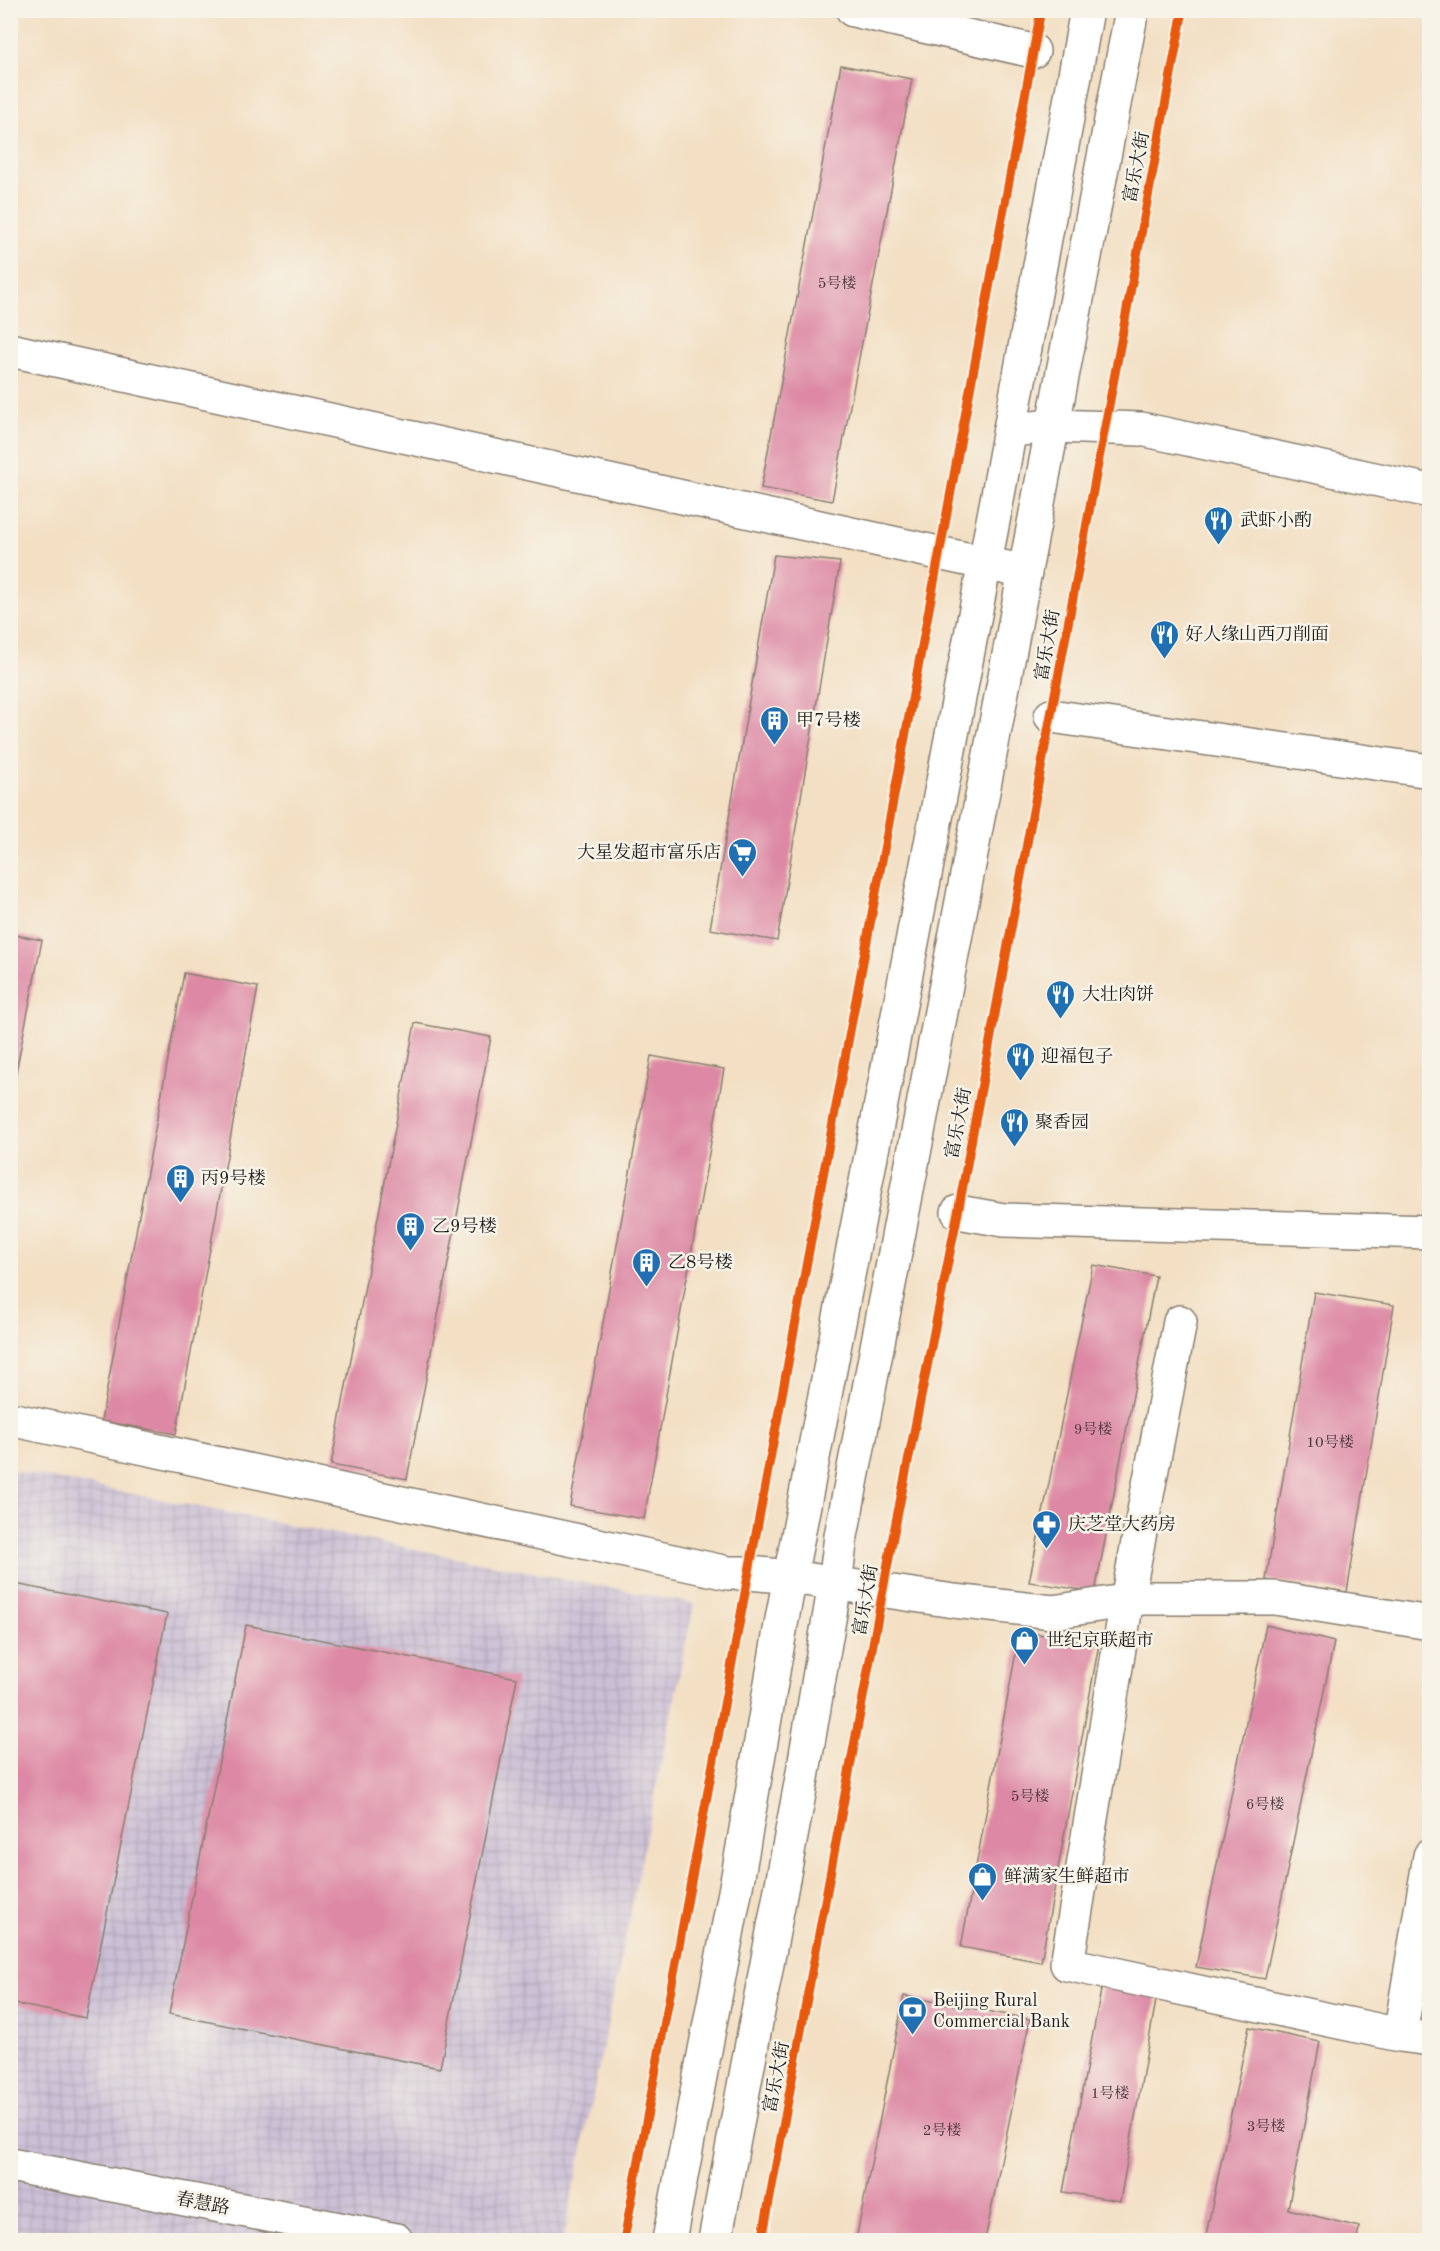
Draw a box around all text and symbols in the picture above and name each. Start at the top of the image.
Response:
street label: 富乐大街 [1119,130,1153,204]
house number: 5号楼 [818,275,856,292]
restaurant icon: 武虾小酌 [1203,504,1235,546]
place label: 武虾小酌 [1240,510,1312,530]
street label: 富乐大街 [1031,608,1063,682]
restaurant icon: 好人缘山西刀削面 [1148,618,1180,660]
place label: 好人缘山西刀削面 [1185,624,1329,644]
building icon: 甲7号楼 [759,704,791,746]
place label: 甲7号楼 [796,710,860,730]
supermarket icon: 大星发超市富乐店 [726,836,758,878]
place label: 大星发超市富乐店 [577,842,721,862]
restaurant icon: 大壮肉饼 [1045,978,1077,1020]
place label: 大壮肉饼 [1082,984,1154,1004]
restaurant icon: 迎福包子 [1004,1040,1036,1082]
place label: 迎福包子 [1041,1046,1113,1066]
street label: 富乐大街 [941,1086,975,1160]
restaurant icon: 聚香园 [998,1106,1030,1148]
place label: 聚香园 [1035,1113,1089,1132]
building icon: 丙9号楼 [164,1162,196,1204]
place label: 丙9号楼 [201,1168,265,1188]
building icon: 乙9号楼 [395,1210,427,1252]
place label: 乙9号楼 [432,1216,496,1236]
building icon: 乙8号楼 [631,1246,663,1288]
place label: 乙8号楼 [668,1252,732,1272]
house number: 9号楼 [1074,1421,1112,1438]
house number: 10号楼 [1306,1434,1354,1451]
pharmacy icon: 庆芝堂大药房 [1031,1508,1063,1550]
place label: 庆芝堂大药房 [1068,1514,1176,1534]
street label: 富乐大街 [849,1563,881,1637]
shop icon: 世纪京联超市 [1009,1624,1041,1666]
place label: 世纪京联超市 [1046,1630,1154,1650]
house number: 5号楼 [1011,1788,1049,1805]
house number: 6号楼 [1246,1796,1284,1813]
shop icon: 鲜满家生鲜超市 [967,1860,999,1902]
place label: 鲜满家生鲜超市 [1004,1866,1130,1886]
place label: Beijing Rural Commercial Bank [933,1992,1070,2031]
bank icon: Beijing Rural Commercial Bank [896,1994,928,2036]
street label: 富乐大街 [759,2040,793,2114]
house number: 1号楼 [1091,2085,1129,2102]
house number: 3号楼 [1247,2118,1285,2135]
house number: 2号楼 [923,2122,961,2139]
street label: 春慧路 [175,2188,231,2218]

